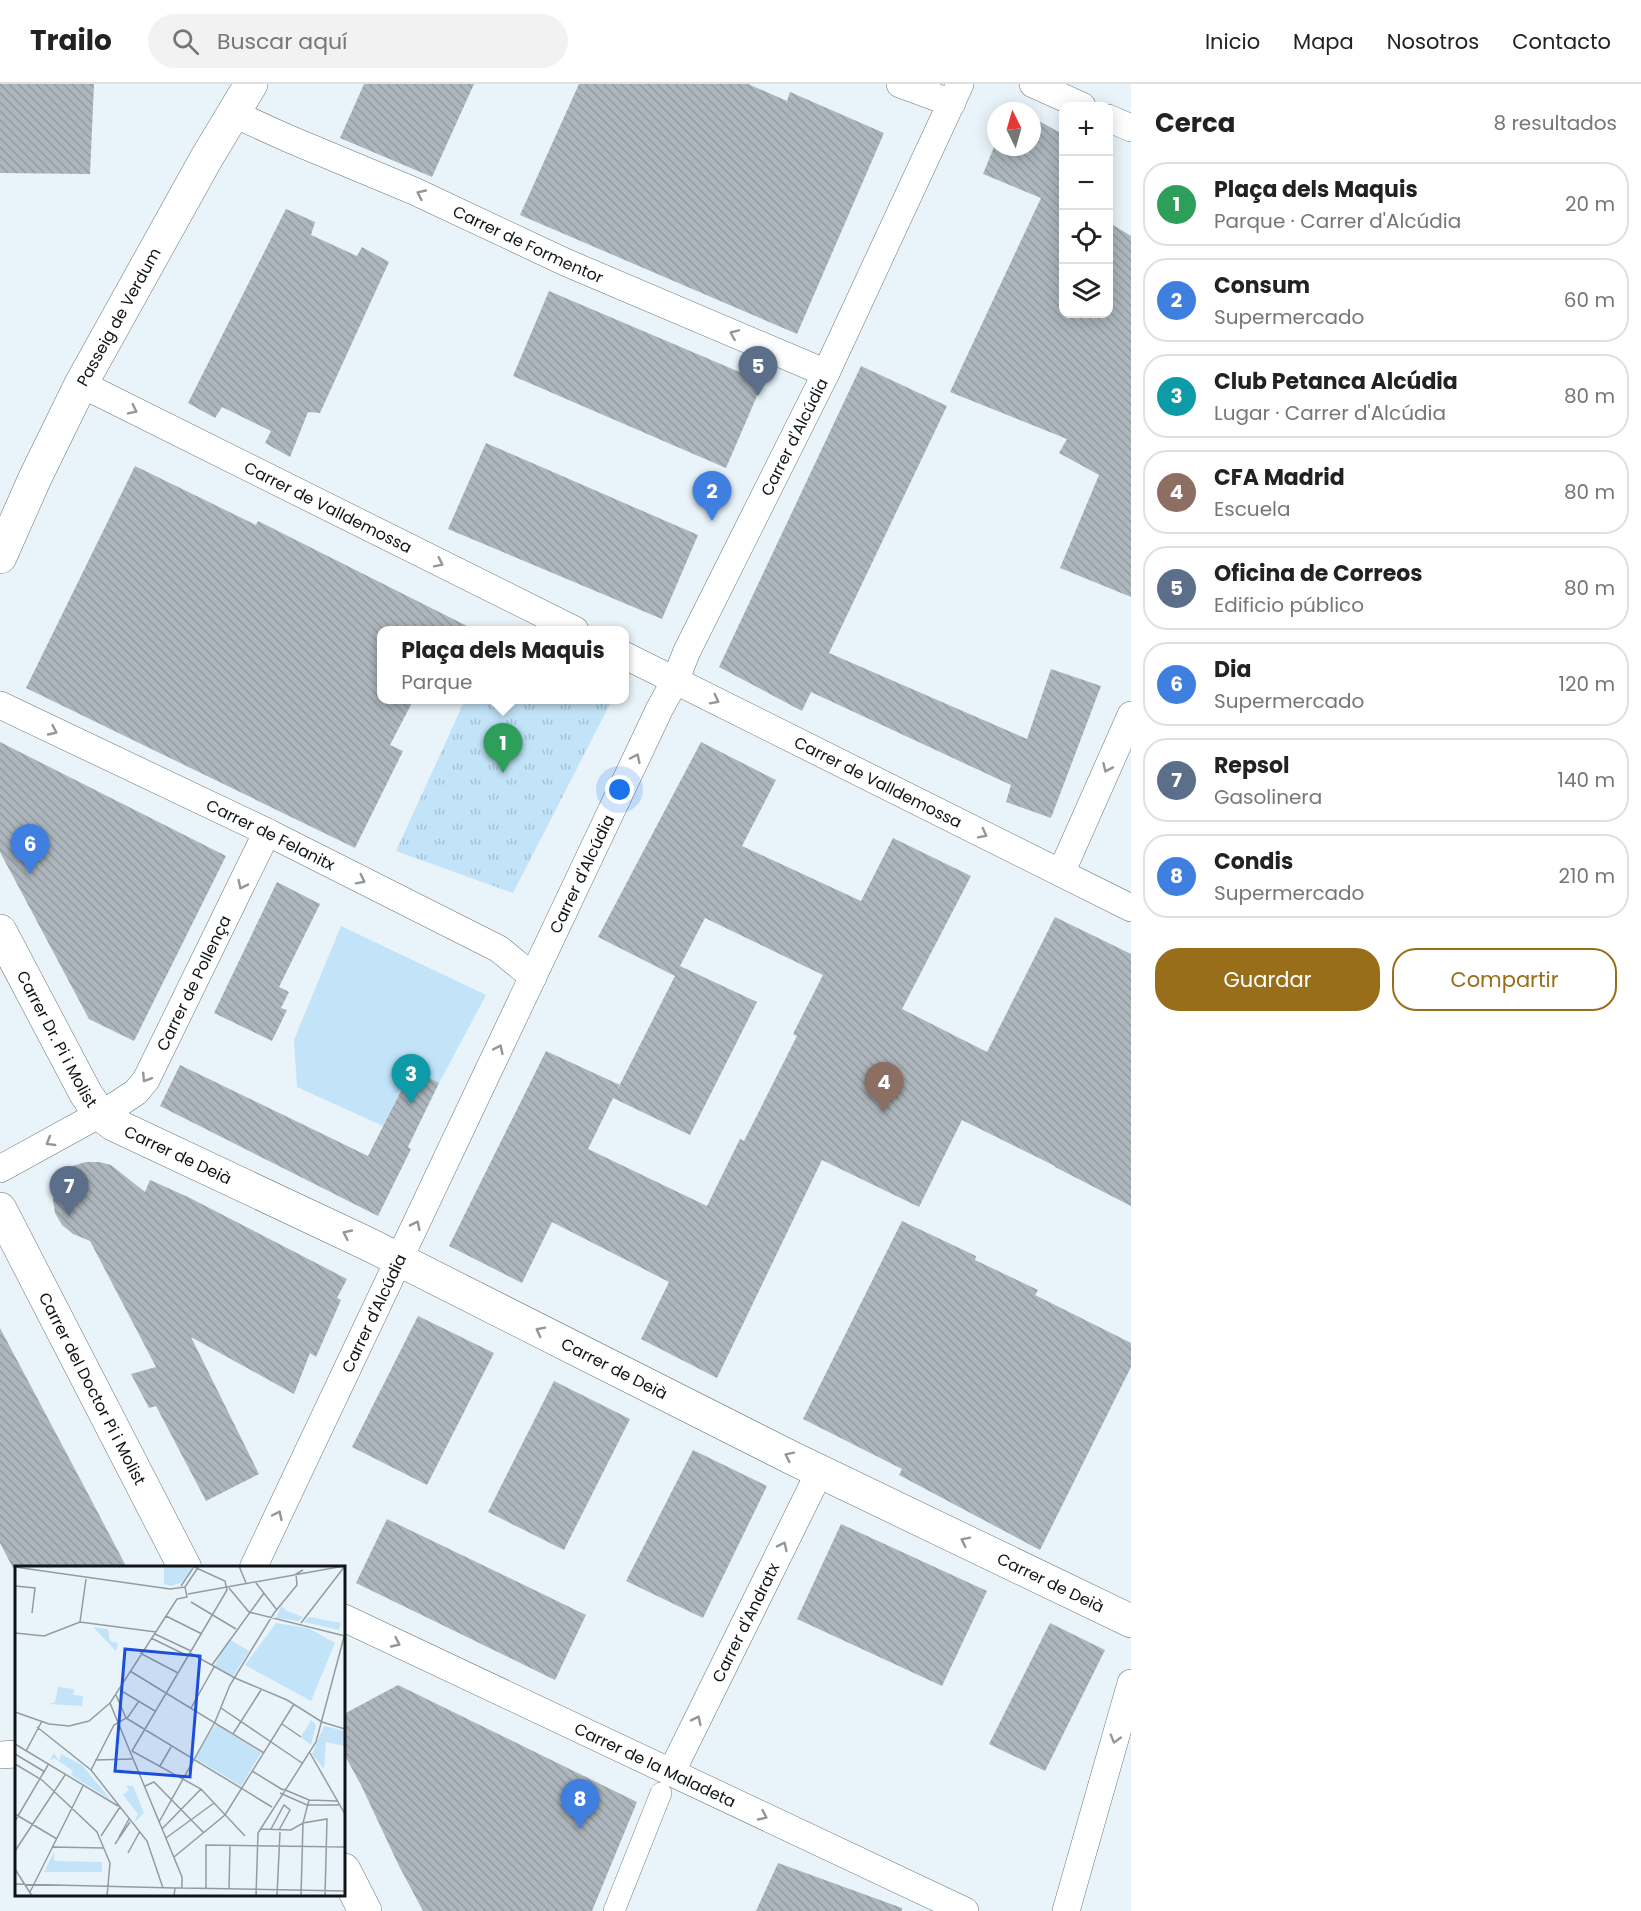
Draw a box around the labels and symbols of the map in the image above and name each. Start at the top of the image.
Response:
north arrow [987,102,1041,156]
one-way arrow [417,190,428,202]
street label: Carrer de Formentor [449,200,607,289]
street label: Passeig de Verdum [71,244,167,390]
one-way arrow [729,329,740,341]
pin: 5 [738,346,777,396]
street label: Carrer d'Alcúdia [755,374,834,500]
one-way arrow [127,403,138,415]
street label: Carrer de Valldemossa [240,456,416,559]
pin: 2 [692,472,732,521]
one-way arrow [433,556,444,567]
one-way arrow [708,692,719,704]
one-way arrow [46,723,57,735]
pin: 1 [484,724,522,773]
street label: Carrer de Valldemossa [790,731,966,834]
one-way arrow [629,754,641,765]
one-way arrow [1103,762,1115,773]
your location [605,775,634,804]
street label: Carrer de Felanitx [202,794,339,877]
street label: Carrer d'Alcúdia [544,811,620,937]
pin: 6 [10,824,50,874]
one-way arrow [976,827,987,838]
one-way arrow [354,872,365,884]
one-way arrow [237,879,249,890]
street label: Carrer de Pollença [151,911,237,1055]
street label: Carrer Dr. Pi i Molist [11,967,103,1112]
one-way arrow [492,1044,504,1055]
pin: 3 [392,1054,430,1104]
pin: 4 [864,1062,904,1112]
one-way arrow [141,1072,153,1082]
street label: Carrer de Deià [120,1120,235,1190]
one-way arrow [46,1135,56,1146]
pin: 7 [50,1166,88,1216]
one-way arrow [409,1220,420,1231]
one-way arrow [342,1230,353,1242]
street label: Carrer d'Alcúdia [336,1250,412,1377]
street label: Carrer del Doctor Pi i Molist [33,1289,151,1489]
one-way arrow [535,1327,546,1339]
street label: Carrer de Deià [557,1332,671,1405]
one-way arrow [784,1452,795,1464]
one-way arrow [271,1510,283,1521]
one-way arrow [960,1537,971,1549]
one-way arrow [775,1541,787,1552]
street label: Carrer de Deià [993,1547,1108,1618]
street label: Carrer d'Andratx [707,1559,785,1686]
inset map [15,1566,345,1896]
one-way arrow [390,1636,401,1648]
one-way arrow [689,1716,701,1727]
street label: Carrer de la Maladeta [570,1717,739,1813]
one-way arrow [1110,1733,1122,1744]
pin: 8 [560,1780,600,1829]
one-way arrow [756,1809,767,1821]

